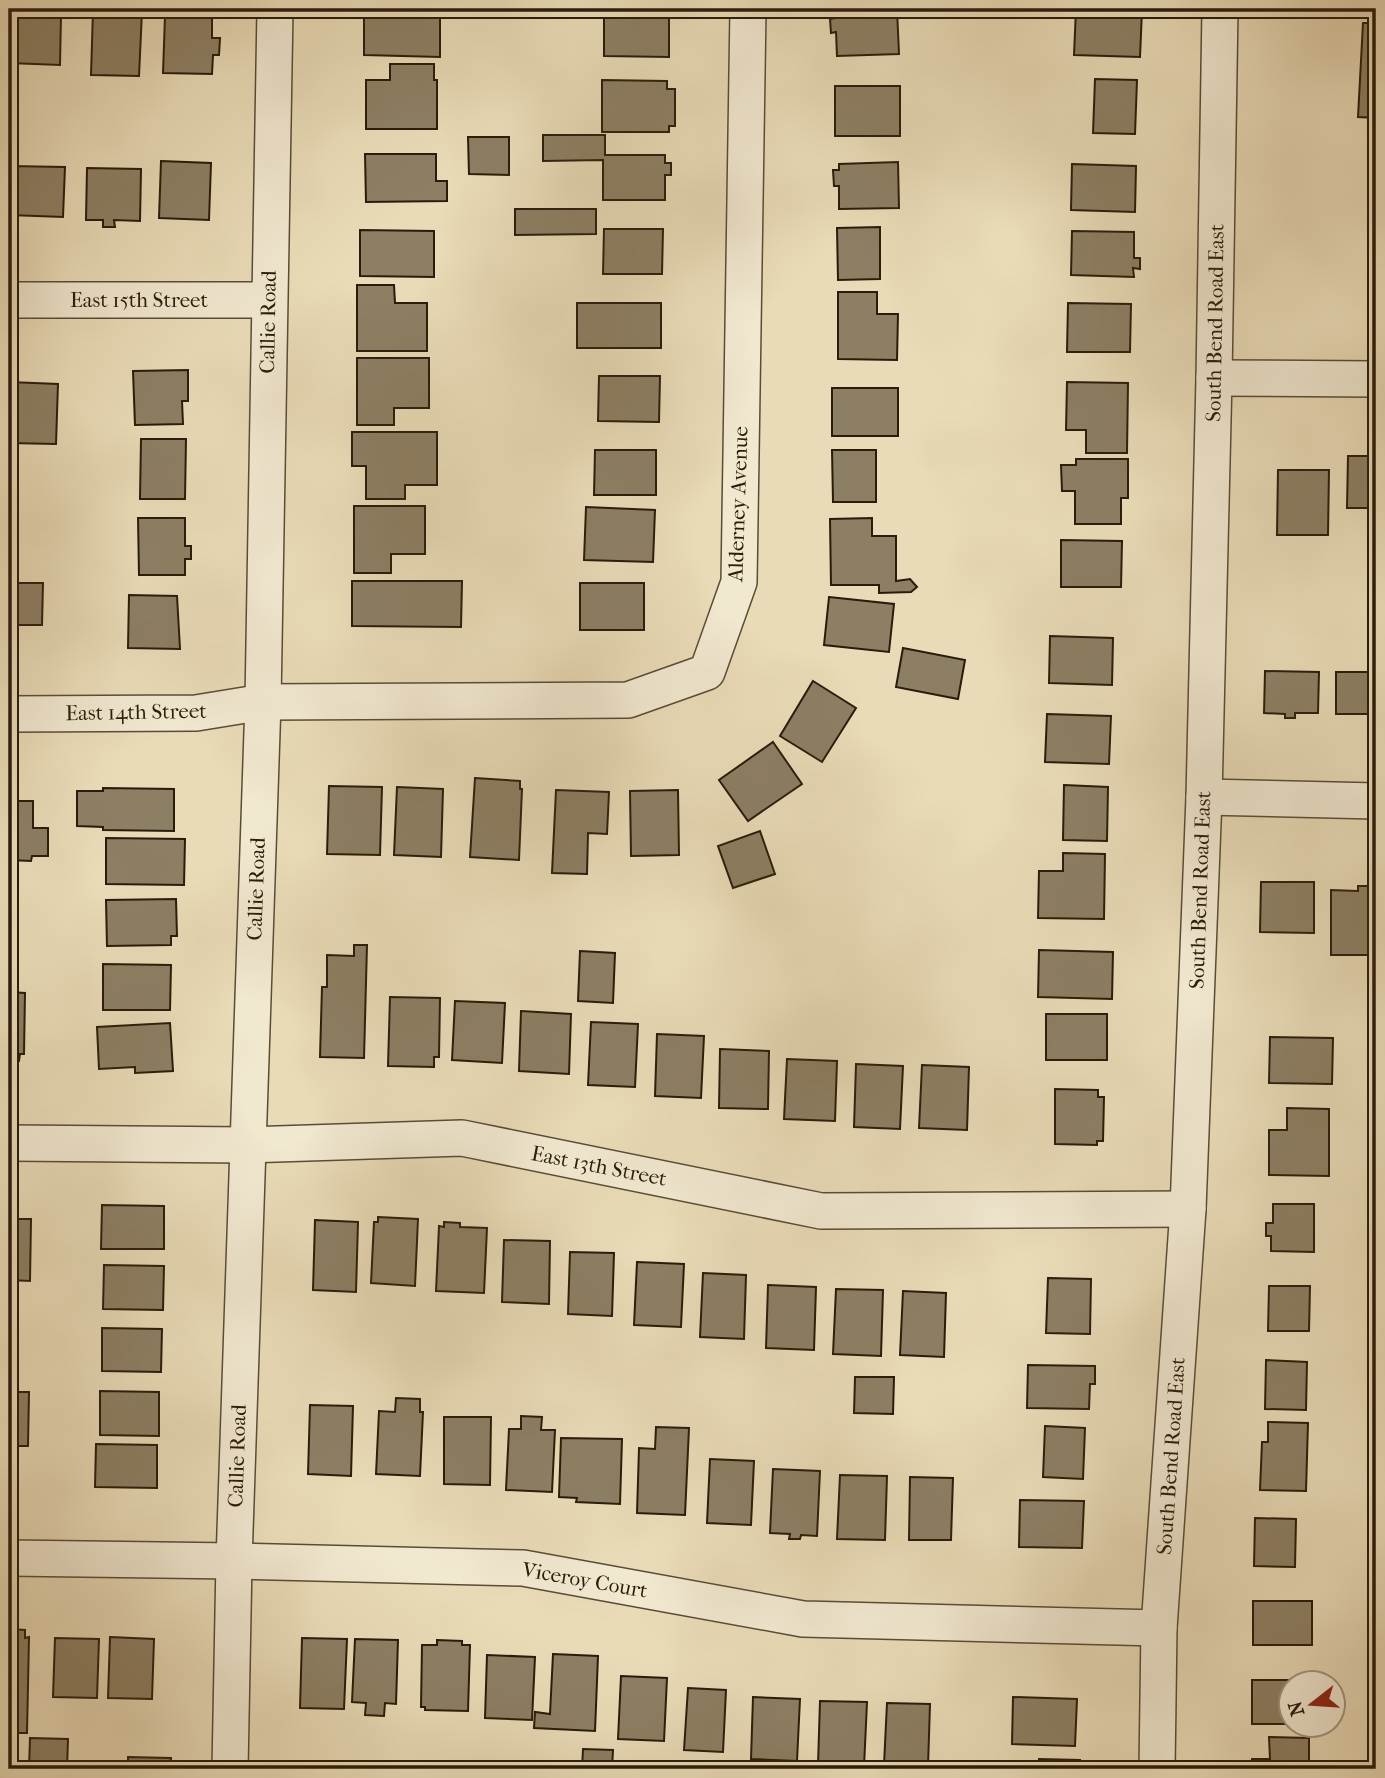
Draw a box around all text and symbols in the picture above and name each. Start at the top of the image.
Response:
street label: South Bend Road East [1201,223,1229,422]
street label: Callie Road [255,270,281,374]
street label: East 15th Street [70,288,208,312]
street label: Alderney Avenue [723,426,753,583]
street label: East 14th Street [65,699,207,725]
street label: South Bend Road East [1185,790,1215,989]
street label: Callie Road [242,836,270,941]
street label: East 13th Street [529,1141,669,1191]
street label: South Bend Road East [1152,1356,1190,1556]
street label: Callie Road [223,1403,251,1508]
street label: Viceroy Court [519,1557,650,1603]
north arrow [1276,1670,1346,1740]
text: N [1284,1698,1309,1719]

